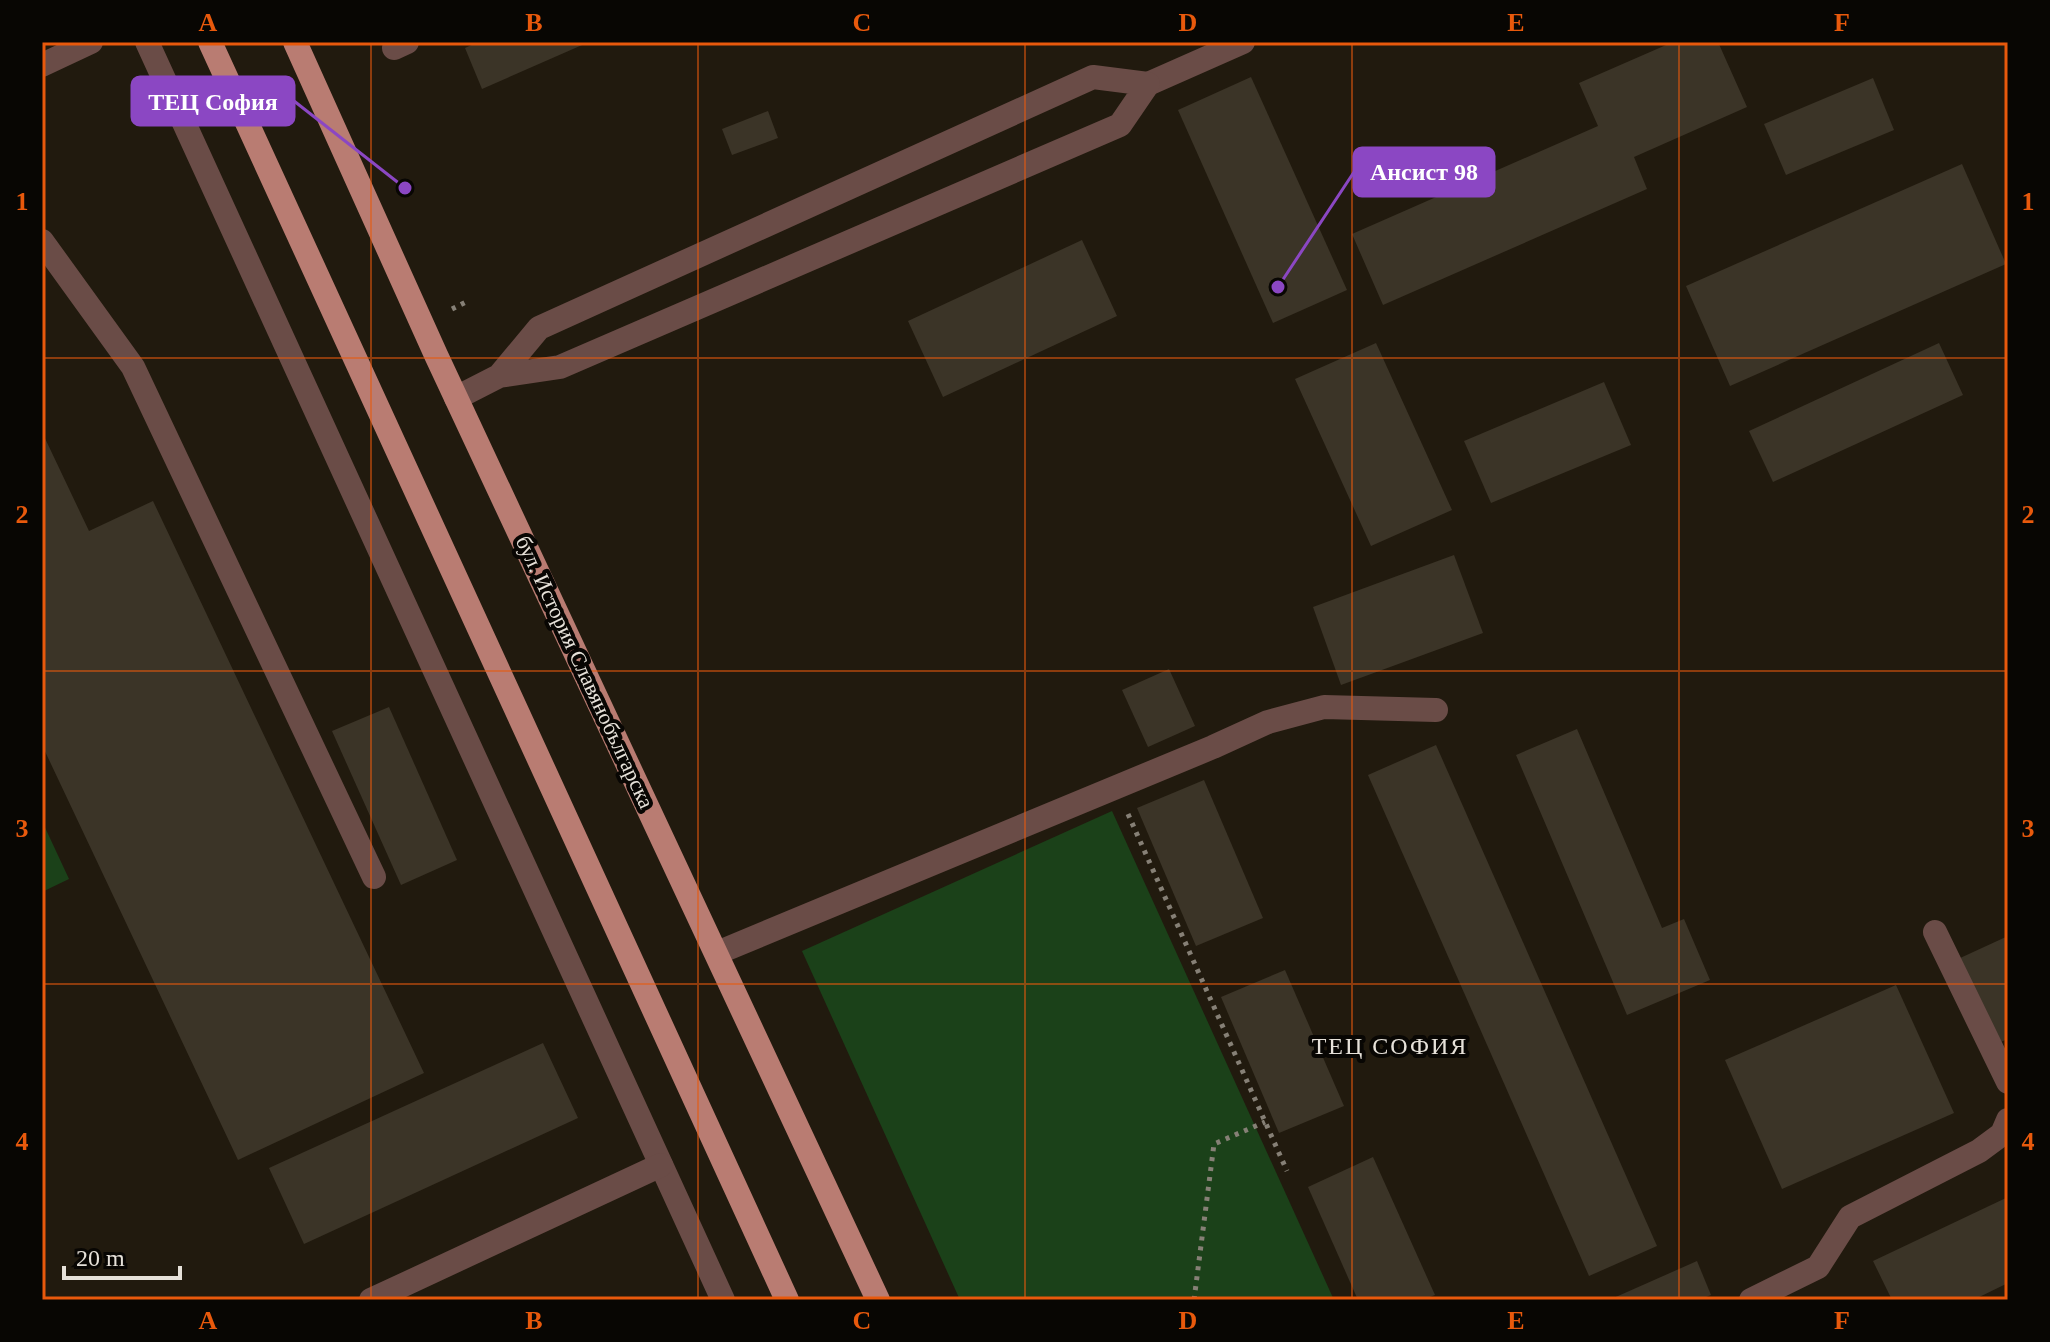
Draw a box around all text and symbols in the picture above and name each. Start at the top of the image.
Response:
text: A [199,8,218,37]
text: B [525,8,543,37]
text: C [853,8,871,37]
text: D [1179,8,1197,37]
text: E [1507,8,1525,37]
text: F [1834,8,1850,37]
callout: ТЕЦ София [132,77,294,125]
text: ТЕЦ София [148,89,278,115]
callout: Ансист 98 [1354,148,1494,196]
text: Ансист 98 [1370,159,1478,185]
text: 1 [16,187,29,216]
text: 1 [2022,187,2035,216]
text: 2 [16,500,29,529]
text: 2 [2022,500,2035,529]
street label: бул. История Славянобългарска [511,532,659,812]
text: 3 [16,814,29,843]
text: 3 [2022,814,2035,843]
district label: ТЕЦ СОФИЯ [1312,1033,1468,1059]
text: 4 [16,1127,29,1156]
text: 4 [2022,1127,2035,1156]
scale bar [64,1230,180,1280]
text: 20 m [76,1245,125,1271]
text: A [199,1306,218,1335]
text: B [525,1306,543,1335]
text: C [853,1306,871,1335]
text: D [1179,1306,1197,1335]
text: E [1507,1306,1525,1335]
text: F [1834,1306,1850,1335]

